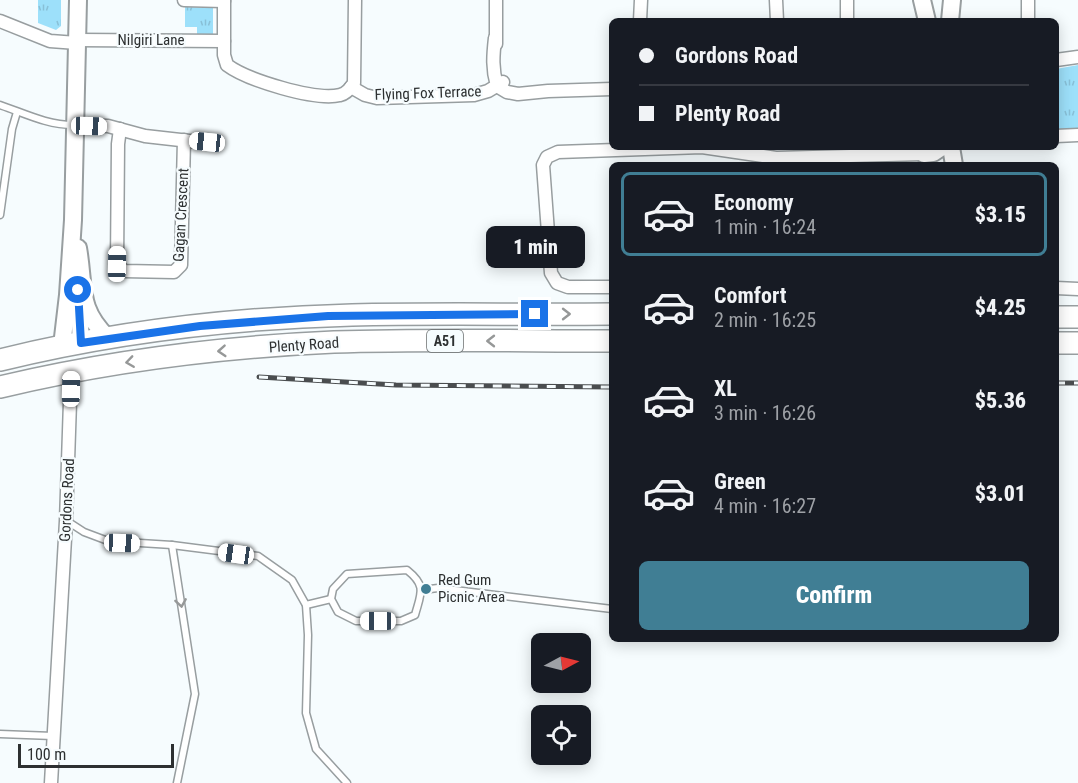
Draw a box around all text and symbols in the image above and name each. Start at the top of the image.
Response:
street label: Nilgiri Lane [117,31,185,49]
text: Gordons Road [675,43,798,68]
street label: Flying Fox Terrace [374,82,482,104]
text: Plenty Road [675,101,780,126]
car [71,116,107,136]
car [188,131,226,153]
street label: Gagan Crescent [170,168,192,262]
icon: car [642,187,696,241]
text: Economy [714,190,794,215]
text: $3.15 [975,202,1026,227]
text: 1 min · 16:24 [714,215,816,239]
callout: 1 min [486,227,584,269]
text: 1 min [513,235,558,259]
car [108,246,126,282]
route start [64,276,91,303]
icon: car [642,280,696,334]
text: Comfort [714,283,787,308]
text: $4.25 [975,295,1026,320]
route end [521,300,548,327]
one-way arrow [562,308,571,321]
text: 2 min · 16:25 [714,308,816,332]
road number: A51 [427,330,463,352]
street label: Plenty Road [268,334,340,356]
one-way arrow [486,335,495,347]
one-way arrow [217,344,226,357]
one-way arrow [125,355,134,368]
car [62,371,80,407]
icon: car [642,373,696,427]
text: XL [714,376,737,401]
text: $5.36 [975,388,1026,413]
text: 3 min · 16:26 [714,401,816,425]
street label: Gordons Road [56,458,78,542]
icon: car [642,466,696,520]
text: Green [714,469,766,494]
text: $3.01 [975,481,1026,506]
text: 4 min · 16:27 [714,494,816,518]
car [104,533,140,553]
car [217,543,255,565]
button: Confirm [639,561,1029,630]
place label: Red Gum Picnic Area [438,571,505,606]
marker: Red Gum Picnic Area [419,582,433,596]
one-way arrow [175,598,187,607]
car [360,612,396,630]
north arrow [531,633,591,693]
map controls [531,633,591,765]
button: locate [531,705,591,765]
scale bar [18,741,174,768]
text: 100 m [27,745,66,764]

